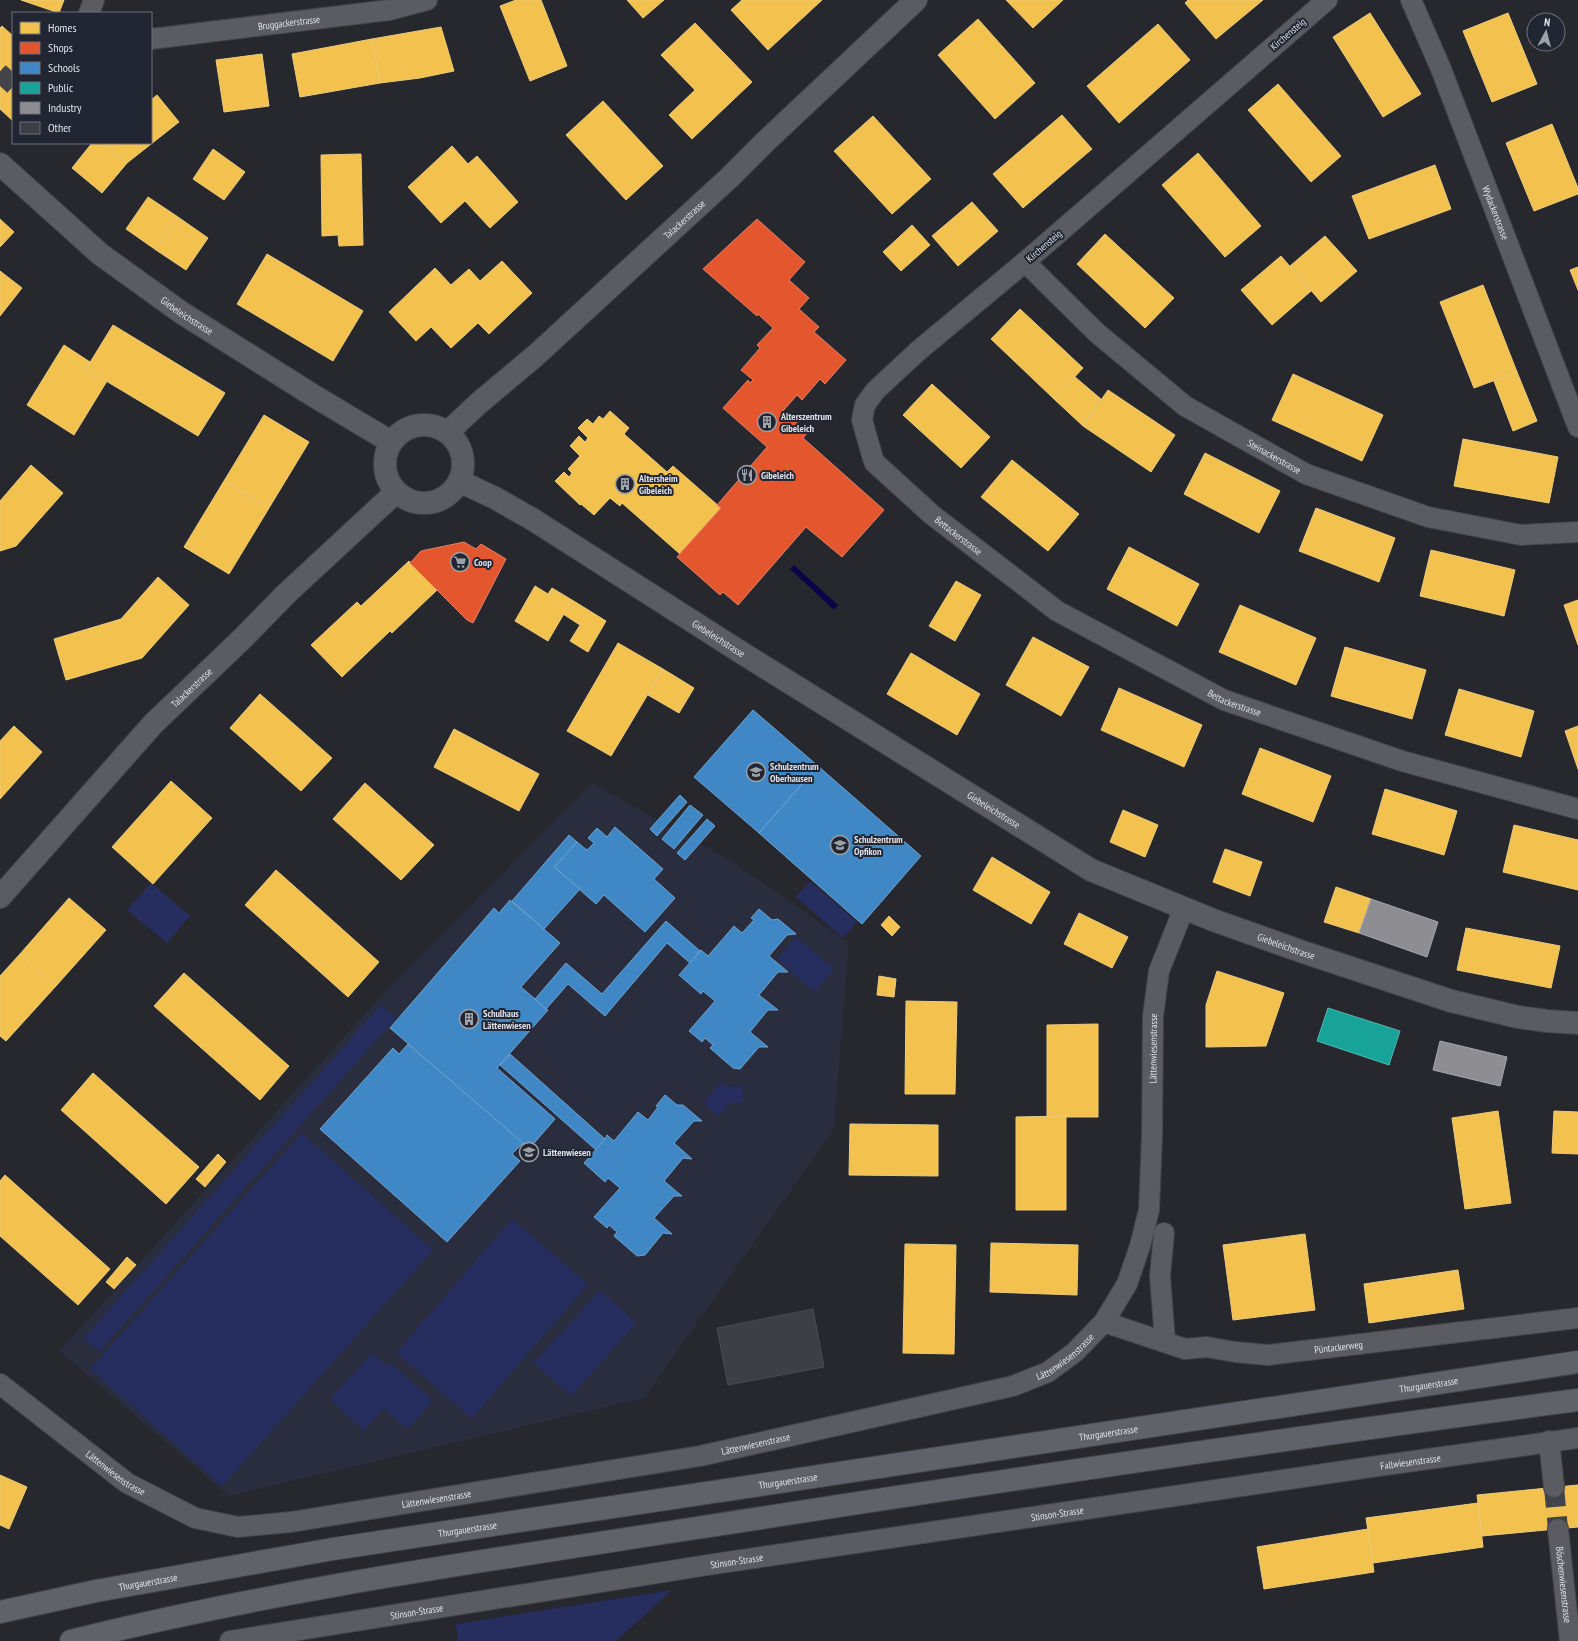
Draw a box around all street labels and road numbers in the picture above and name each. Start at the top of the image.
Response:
street label: Bruggackerstrasse [257,12,321,32]
street label: Kirchensteig [1268,15,1308,53]
street label: Wydackerstrasse [1480,184,1512,241]
street label: Talackerstrasse [661,197,708,242]
street label: Kirchensteig [1024,227,1064,265]
street label: Giebeleichstrasse [158,293,216,337]
street label: Steinackerstrasse [1245,436,1304,477]
street label: Bettackerstrasse [932,513,985,558]
street label: Giebeleichstrasse [690,617,748,660]
street label: Talackerstrasse [168,665,215,710]
street label: Bettackerstrasse [1205,686,1263,719]
street label: Giebeleichstrasse [965,788,1023,831]
street label: Giebeleichstrasse [1256,930,1317,962]
street label: Lättenwiesenstrasse [1146,1013,1160,1084]
street label: Lättenwiesenstrasse [1034,1330,1096,1383]
street label: Püntackerweg [1314,1337,1363,1356]
street label: Thurgauerstrasse [1398,1374,1459,1395]
street label: Thurgauerstrasse [1078,1422,1139,1443]
street label: Lättenwiesenstrasse [720,1430,791,1458]
street label: Lättenwiesenstrasse [84,1447,148,1498]
street label: Fallwiesenstrasse [1379,1451,1441,1472]
street label: Thurgauerstrasse [758,1470,818,1492]
street label: Lättenwiesenstrasse [401,1487,472,1511]
street label: Stinson-Strasse [1030,1503,1085,1524]
street label: Thurgauerstrasse [437,1518,498,1540]
street label: Böschenwiesenstrasse [1553,1546,1575,1624]
street label: Stinson-Strasse [709,1550,764,1571]
street label: Thurgauerstrasse [118,1570,178,1593]
street label: Stinson-Strasse [389,1601,444,1622]

